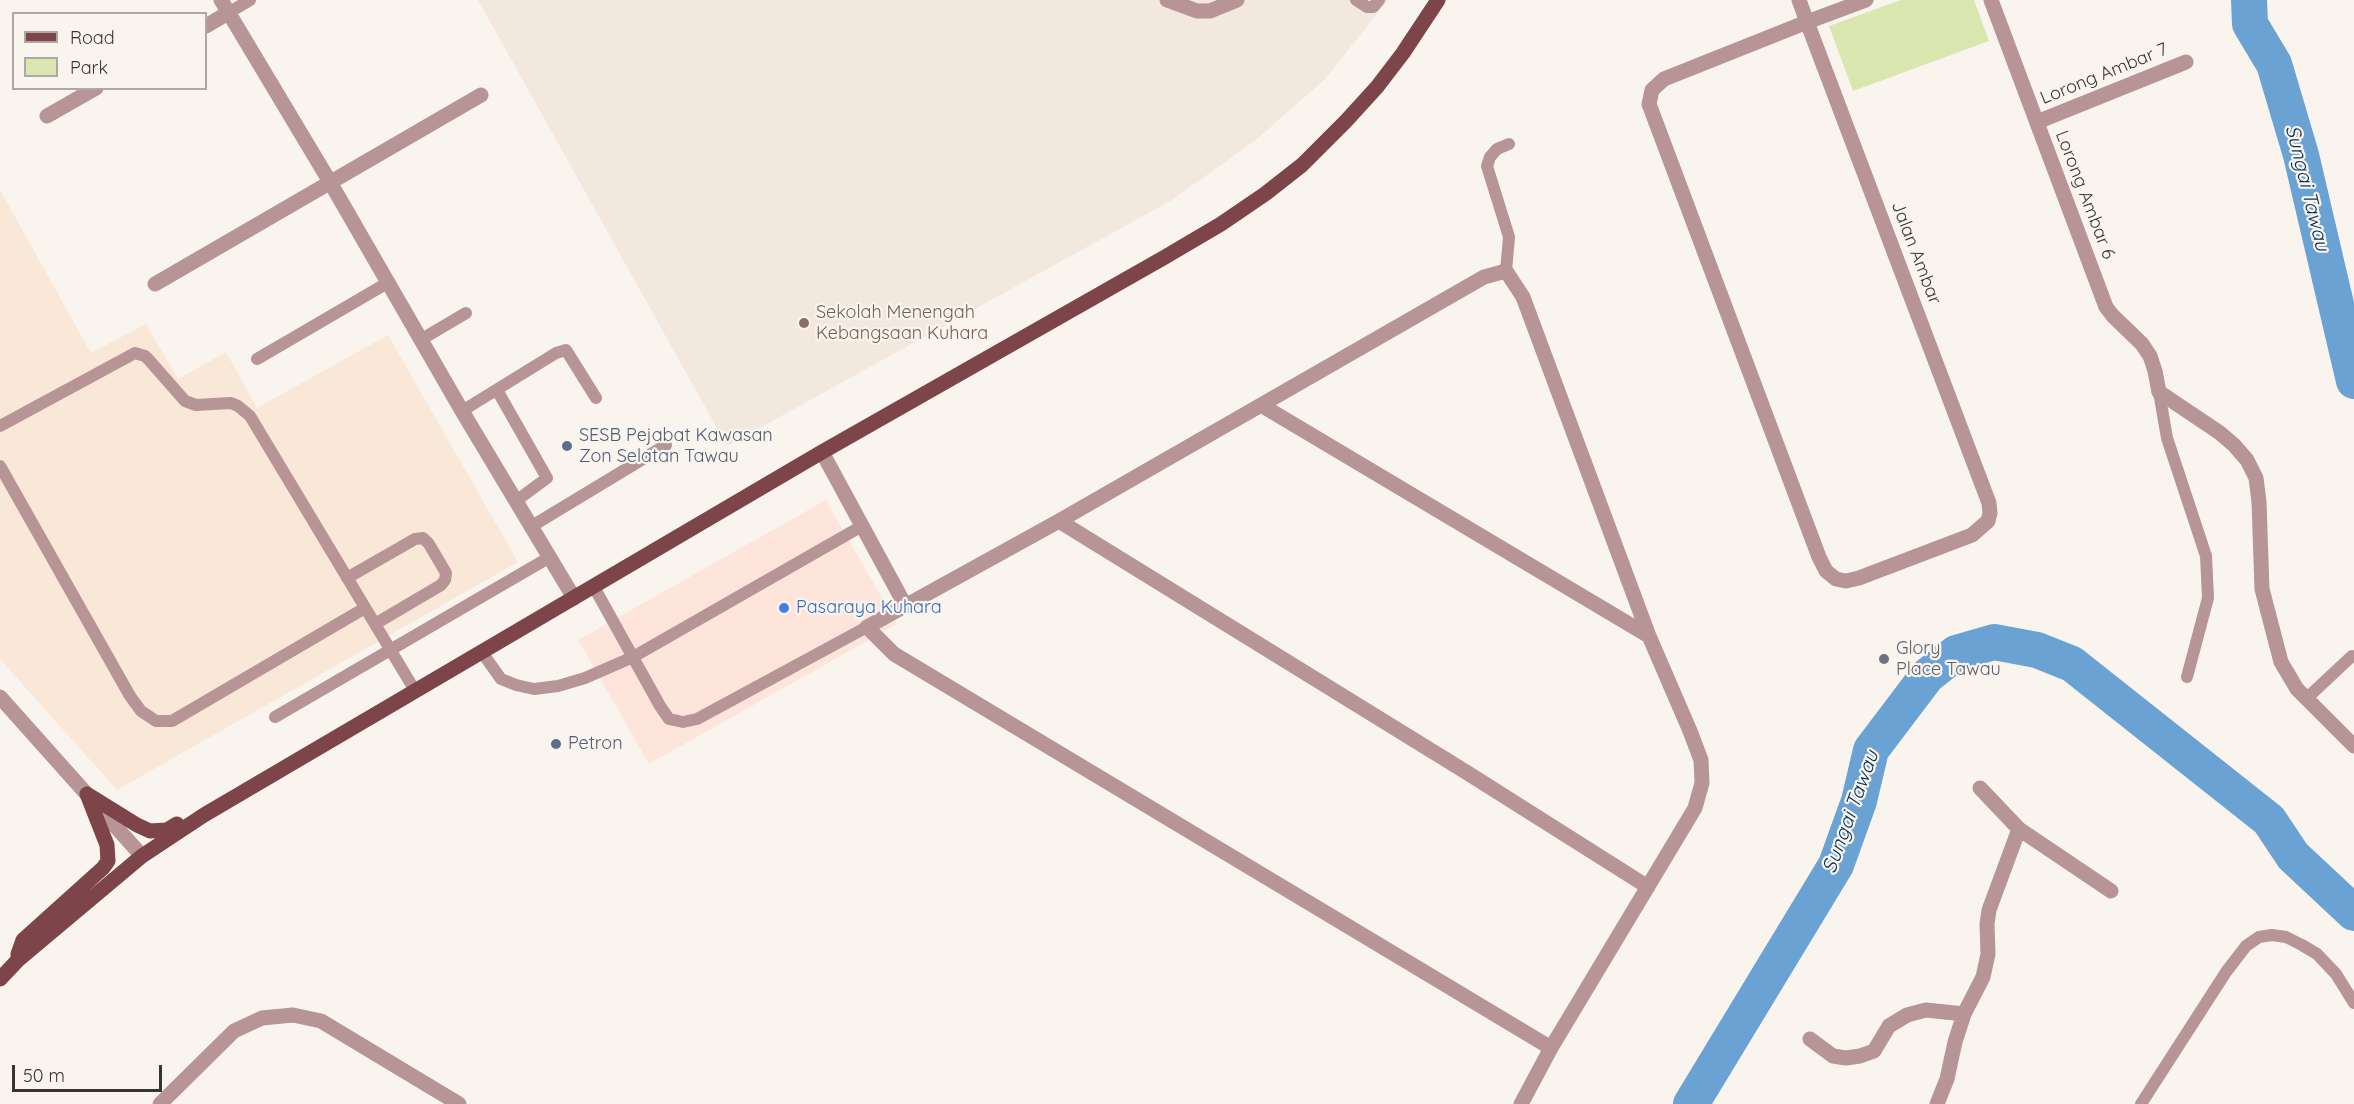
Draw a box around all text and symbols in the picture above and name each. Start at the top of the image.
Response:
legend [12,12,207,90]
text: Road [70,26,115,49]
street label: Lorong Ambar 7 [2037,39,2171,109]
text: Park [70,56,108,79]
water label: Sungai Tawau [2280,123,2334,253]
street label: Lorong Ambar 6 [2051,128,2119,262]
street label: Jalan Ambar [1886,199,1946,307]
place label: Sekolah Menengah Kebangsaan Kuhara [816,302,988,344]
marker: Sekolah Menengah Kebangsaan Kuhara [797,316,811,330]
place label: SESB Pejabat Kawasan Zon Selatan Tawau [579,425,773,468]
marker: SESB Pejabat Kawasan Zon Selatan Tawau [560,439,574,453]
place label: Pasaraya Kuhara [796,597,942,619]
marker: Pasaraya Kuhara [777,601,791,615]
place label: Glory Place Tawau [1896,638,2001,680]
marker: Glory Place Tawau [1877,652,1891,666]
place label: Petron [568,733,623,755]
marker: Petron [549,737,563,751]
water label: Sungai Tawau [1818,747,1884,877]
scale bar [15,1053,165,1091]
text: 50 m [23,1064,65,1087]

